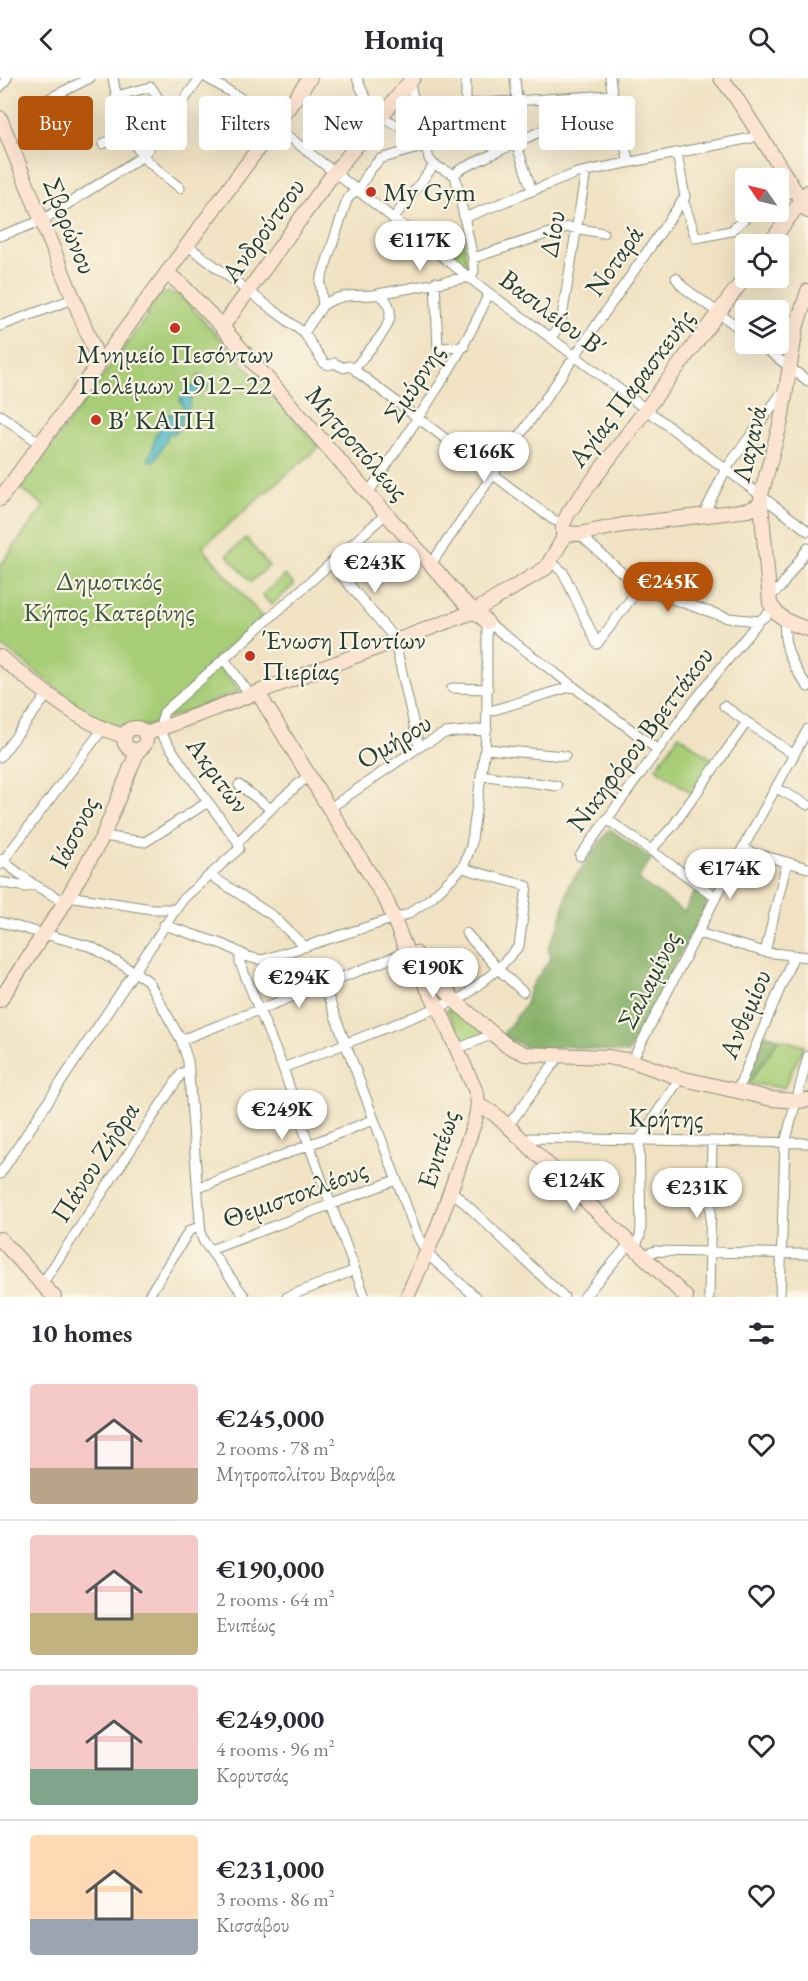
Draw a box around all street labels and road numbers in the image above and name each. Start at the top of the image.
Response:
street label: Ανδρούτσου [212,170,312,290]
street label: Σβορώνου [35,172,106,279]
street label: Δίου [530,208,573,260]
street label: Νοταρά [577,218,651,303]
street label: Βασιλείου Β΄ [493,261,614,364]
street label: Αγίας Παρασκευής [559,301,702,475]
street label: Σμύρνης [375,337,452,429]
street label: Μητροπόλεως [298,378,417,507]
street label: Λαχανά [722,401,775,487]
street label: Νικηφόρου Βρεττάκου [558,639,721,838]
street label: Ομήρου [350,705,438,777]
street label: Ακριτών [178,729,258,820]
street label: Ιάσονος [41,790,106,874]
street label: Σαλαμίνος [609,925,688,1035]
street label: Ανθεμίου [710,964,779,1065]
street label: Πάνου Ζήδρα [43,1094,147,1229]
street label: Κρήτης [628,1099,704,1136]
street label: Ενιπέως [408,1105,467,1192]
street label: Θεμιστοκλέους [218,1151,372,1236]

